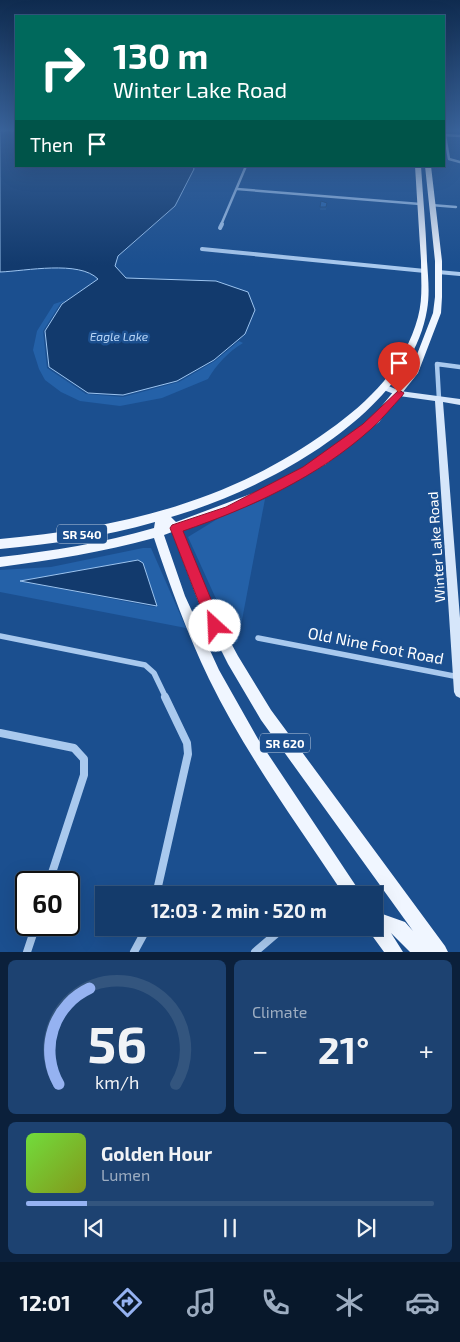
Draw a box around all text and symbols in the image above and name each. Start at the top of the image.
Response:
text: 130 m [113,34,208,76]
icon: right [30,35,95,100]
text: Winter Lake Road [113,76,287,102]
icon: arrive [83,130,111,158]
text: Then [30,133,73,156]
water label: Eagle Lake [90,329,149,343]
pin [378,342,420,393]
icon: arrive [385,349,413,377]
street label: Winter Lake Road [424,491,448,603]
road number: SR 540 [57,524,107,544]
position arrow [188,599,240,651]
street label: Old Nine Foot Road [306,623,446,667]
road number: SR 620 [260,734,310,752]
speed limit sign: 60 [15,871,80,936]
text: 12:03 · 2 min · 520 m [151,899,327,922]
text: Climate [252,1002,307,1021]
text: 56 [87,1011,147,1073]
text: 21° [318,1026,369,1072]
text: − [252,1033,268,1067]
text: + [419,1033,434,1067]
text: km/h [95,1071,139,1093]
text: Golden Hour [101,1142,212,1165]
text: Lumen [101,1165,150,1184]
icon: previous [80,1214,108,1242]
icon: pause [216,1214,244,1242]
icon: next [352,1214,380,1242]
icon: directions [110,1285,145,1320]
icon: music [184,1285,219,1320]
icon: phone [258,1285,293,1320]
icon: climate [332,1285,367,1320]
icon: car [405,1285,440,1320]
text: 12:01 [19,1289,71,1315]

